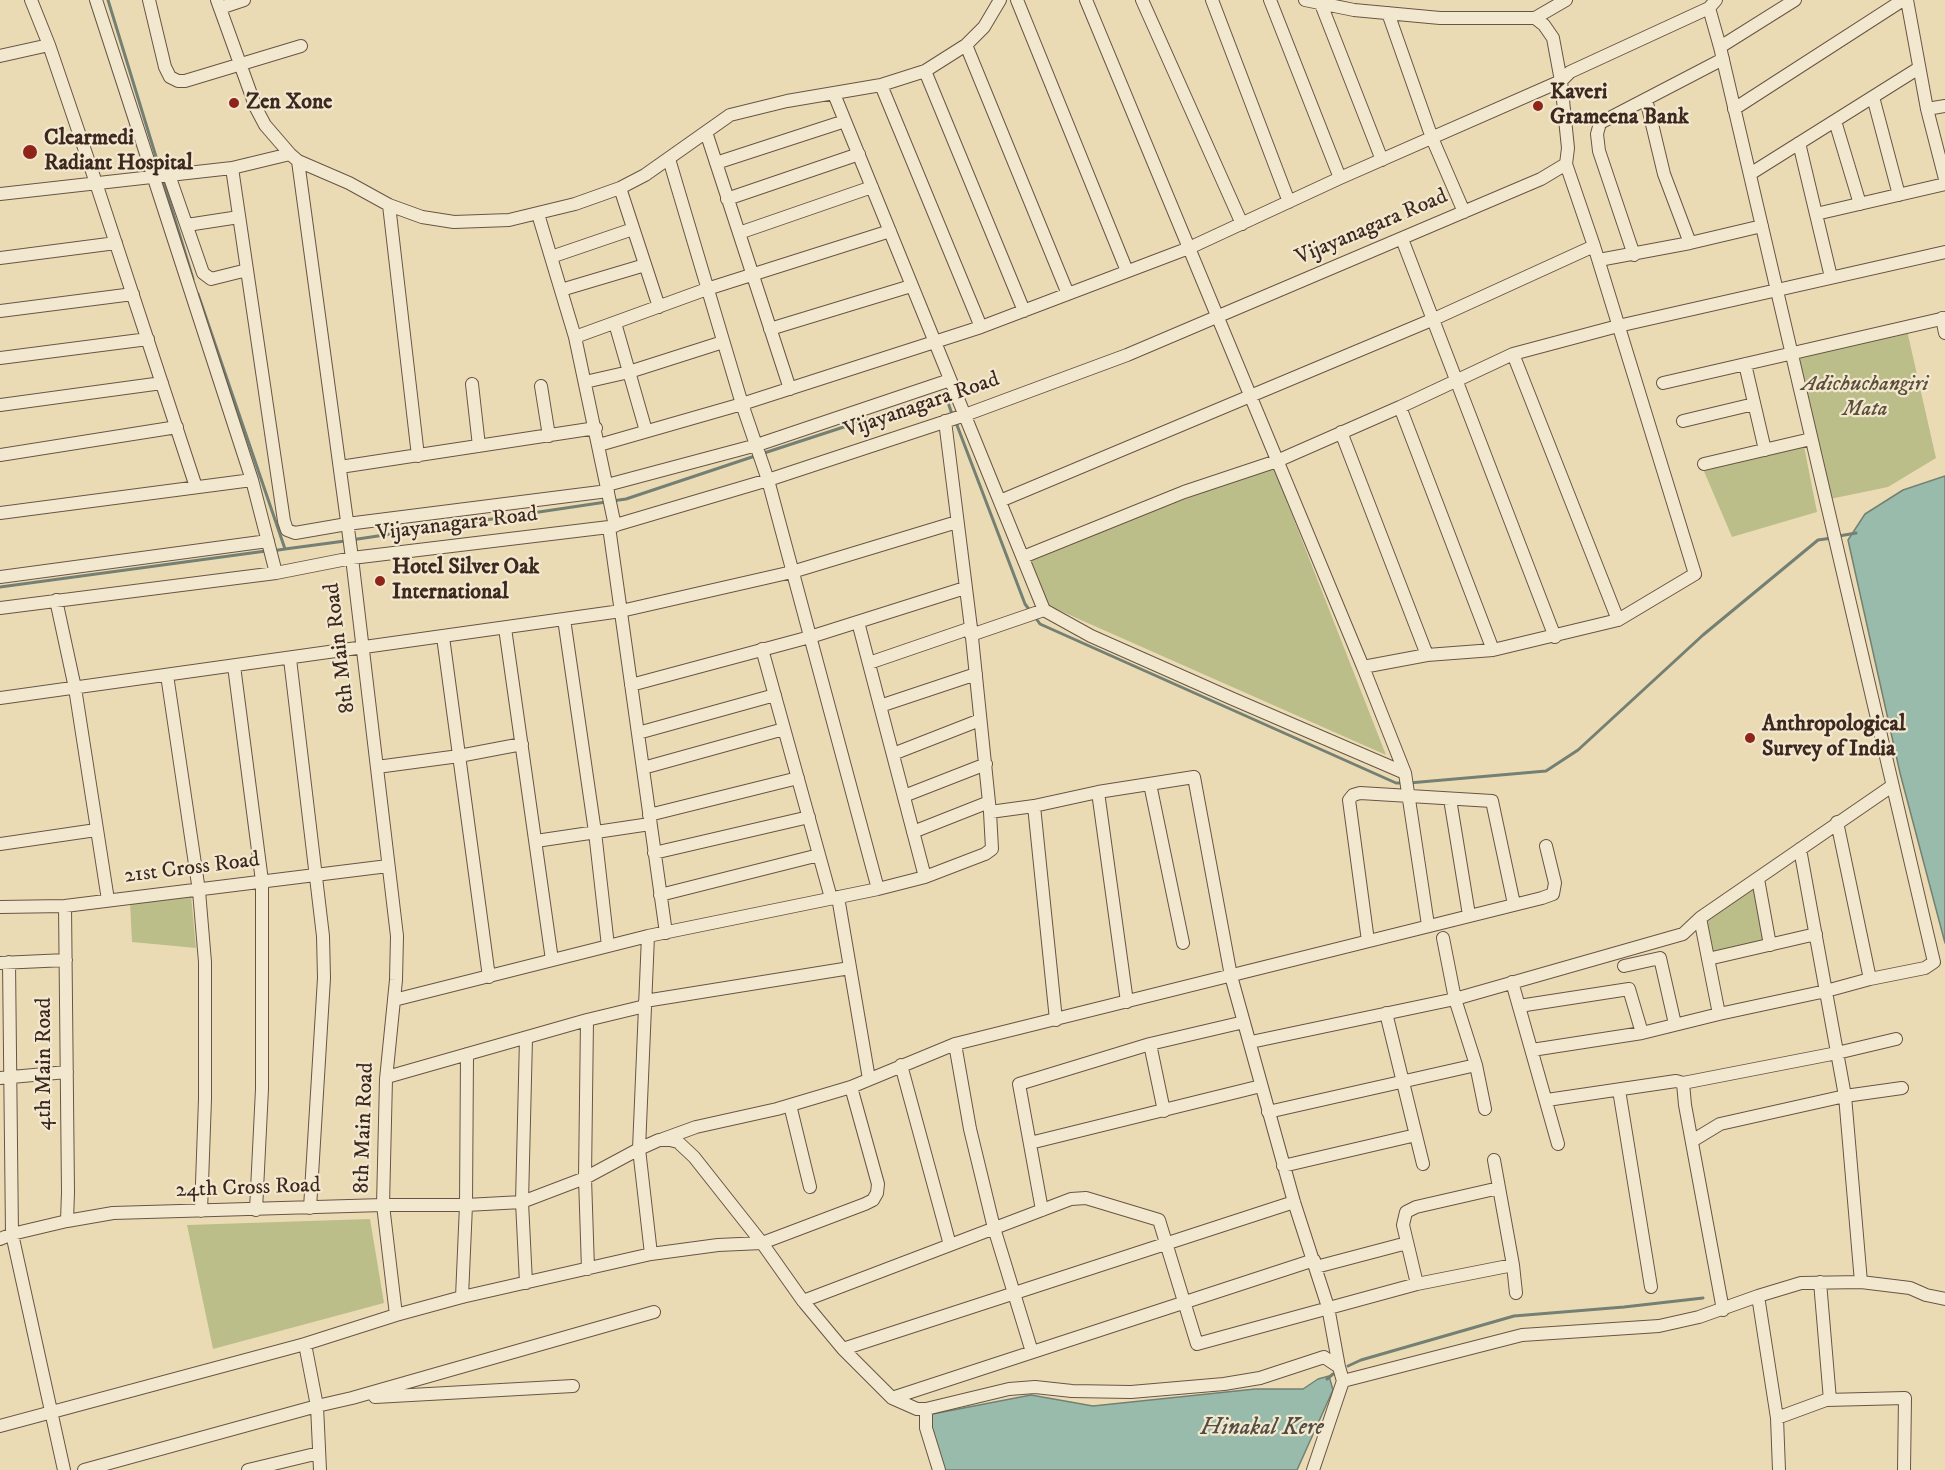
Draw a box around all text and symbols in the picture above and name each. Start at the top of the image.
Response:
place label: Kaveri Grameena Bank [1550,80,1689,132]
place label: Zen Xone [246,90,332,116]
marker: Zen Xone [227,96,241,110]
marker: Kaveri Grameena Bank [1531,99,1545,113]
place label: Clearmedi Radiant Hospital [44,126,193,178]
marker: Clearmedi Radiant Hospital [21,143,39,161]
street label: Vijayanagara Road [1292,184,1452,272]
street label: Vijayanagara Road [841,367,1003,445]
park label: Adichuchangiri Mata [1802,372,1928,424]
street label: Vijayanagara Road [375,502,539,548]
place label: Hotel Silver Oak International [392,555,539,606]
marker: Hotel Silver Oak International [373,574,387,588]
street label: 8th Main Road [320,581,362,715]
place label: Anthropological Survey of India [1762,712,1906,764]
marker: Anthropological Survey of India [1743,731,1757,745]
street label: 21st Cross Road [123,848,261,890]
street label: 4th Main Road [32,998,58,1130]
street label: 8th Main Road [350,1062,380,1194]
street label: 24th Cross Road [175,1173,321,1205]
water label: Hinakal Kere [1200,1415,1324,1443]

